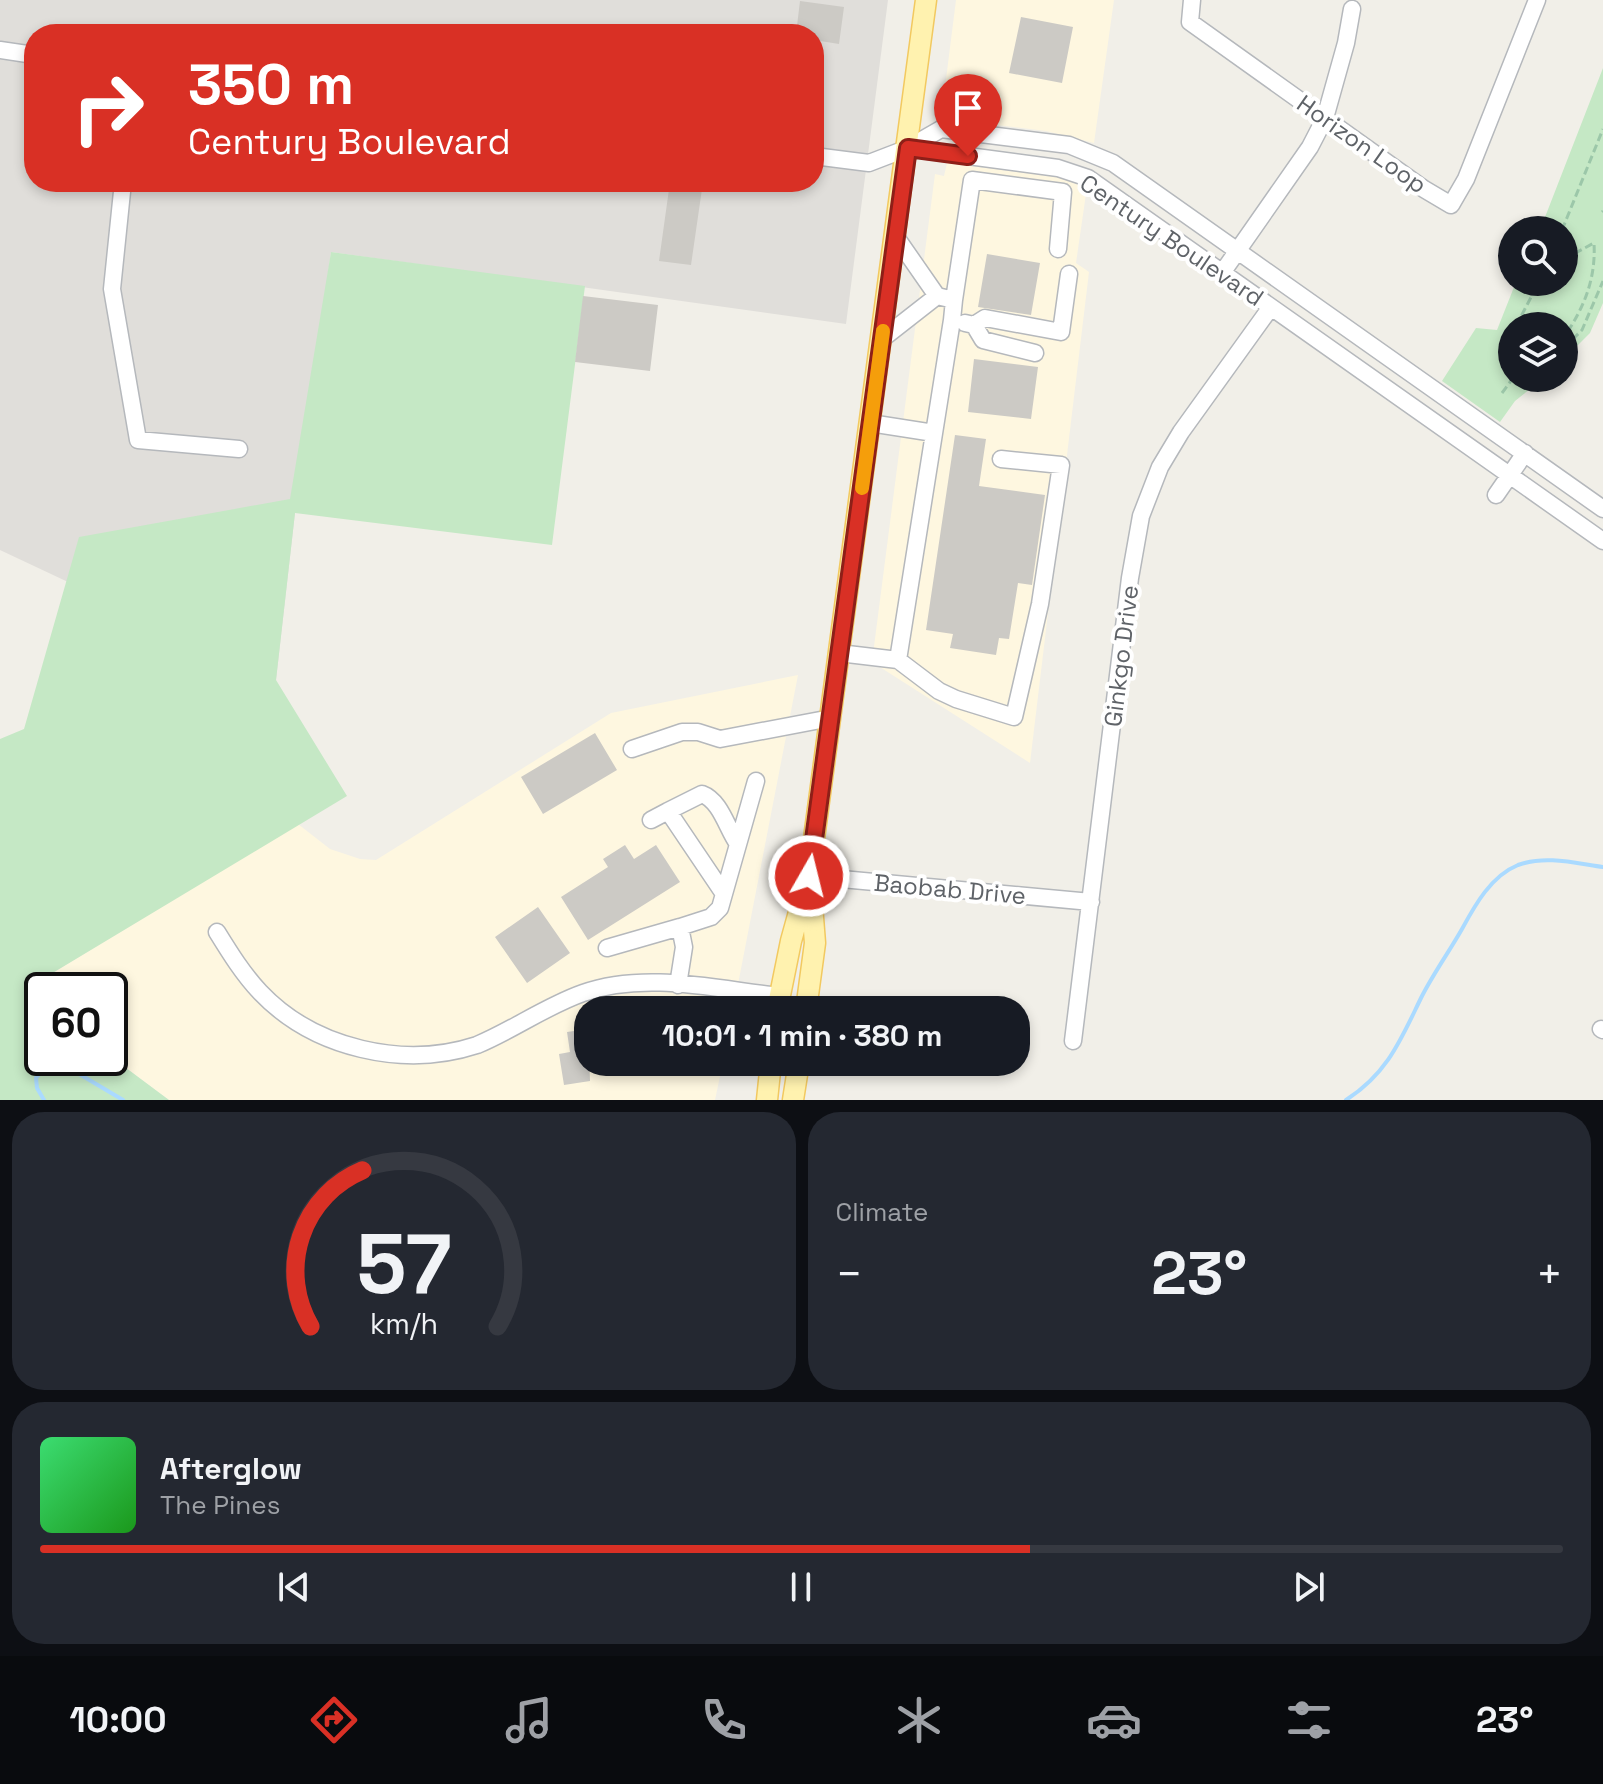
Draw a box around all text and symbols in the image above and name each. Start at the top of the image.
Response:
text: 350 m [188,49,354,120]
icon: right [56,56,160,160]
pin [934,74,1002,156]
icon: arrive [946,86,990,130]
street label: Horizon Loop [1291,88,1433,200]
text: Century Boulevard [188,119,511,165]
street label: Century Boulevard [1074,167,1270,313]
map controls [1498,216,1578,392]
button: search [1498,216,1578,296]
button: layers [1498,312,1578,392]
street label: Ginkgo Drive [1097,583,1145,729]
position arrow [767,834,851,918]
street label: Baobab Drive [873,867,1027,911]
speed limit sign: 60 [24,972,128,1076]
text: 10:01 · 1 min · 380 m [662,1016,942,1055]
text: Climate [836,1195,928,1229]
text: 57 [356,1211,451,1317]
text: 23° [1151,1235,1247,1312]
text: − [836,1246,863,1302]
text: + [1536,1246,1563,1302]
text: km/h [370,1306,438,1342]
text: Afterglow [160,1449,302,1488]
text: The Pines [160,1488,280,1522]
icon: previous [272,1565,316,1609]
icon: pause [779,1565,823,1609]
icon: next [1287,1565,1331,1609]
icon: directions [306,1692,362,1748]
icon: music [501,1692,557,1748]
icon: phone [696,1692,752,1748]
icon: climate [891,1692,947,1748]
icon: car [1086,1692,1142,1748]
icon: filters [1281,1692,1337,1748]
text: 10:00 [70,1697,167,1743]
text: 23° [1476,1697,1533,1743]

